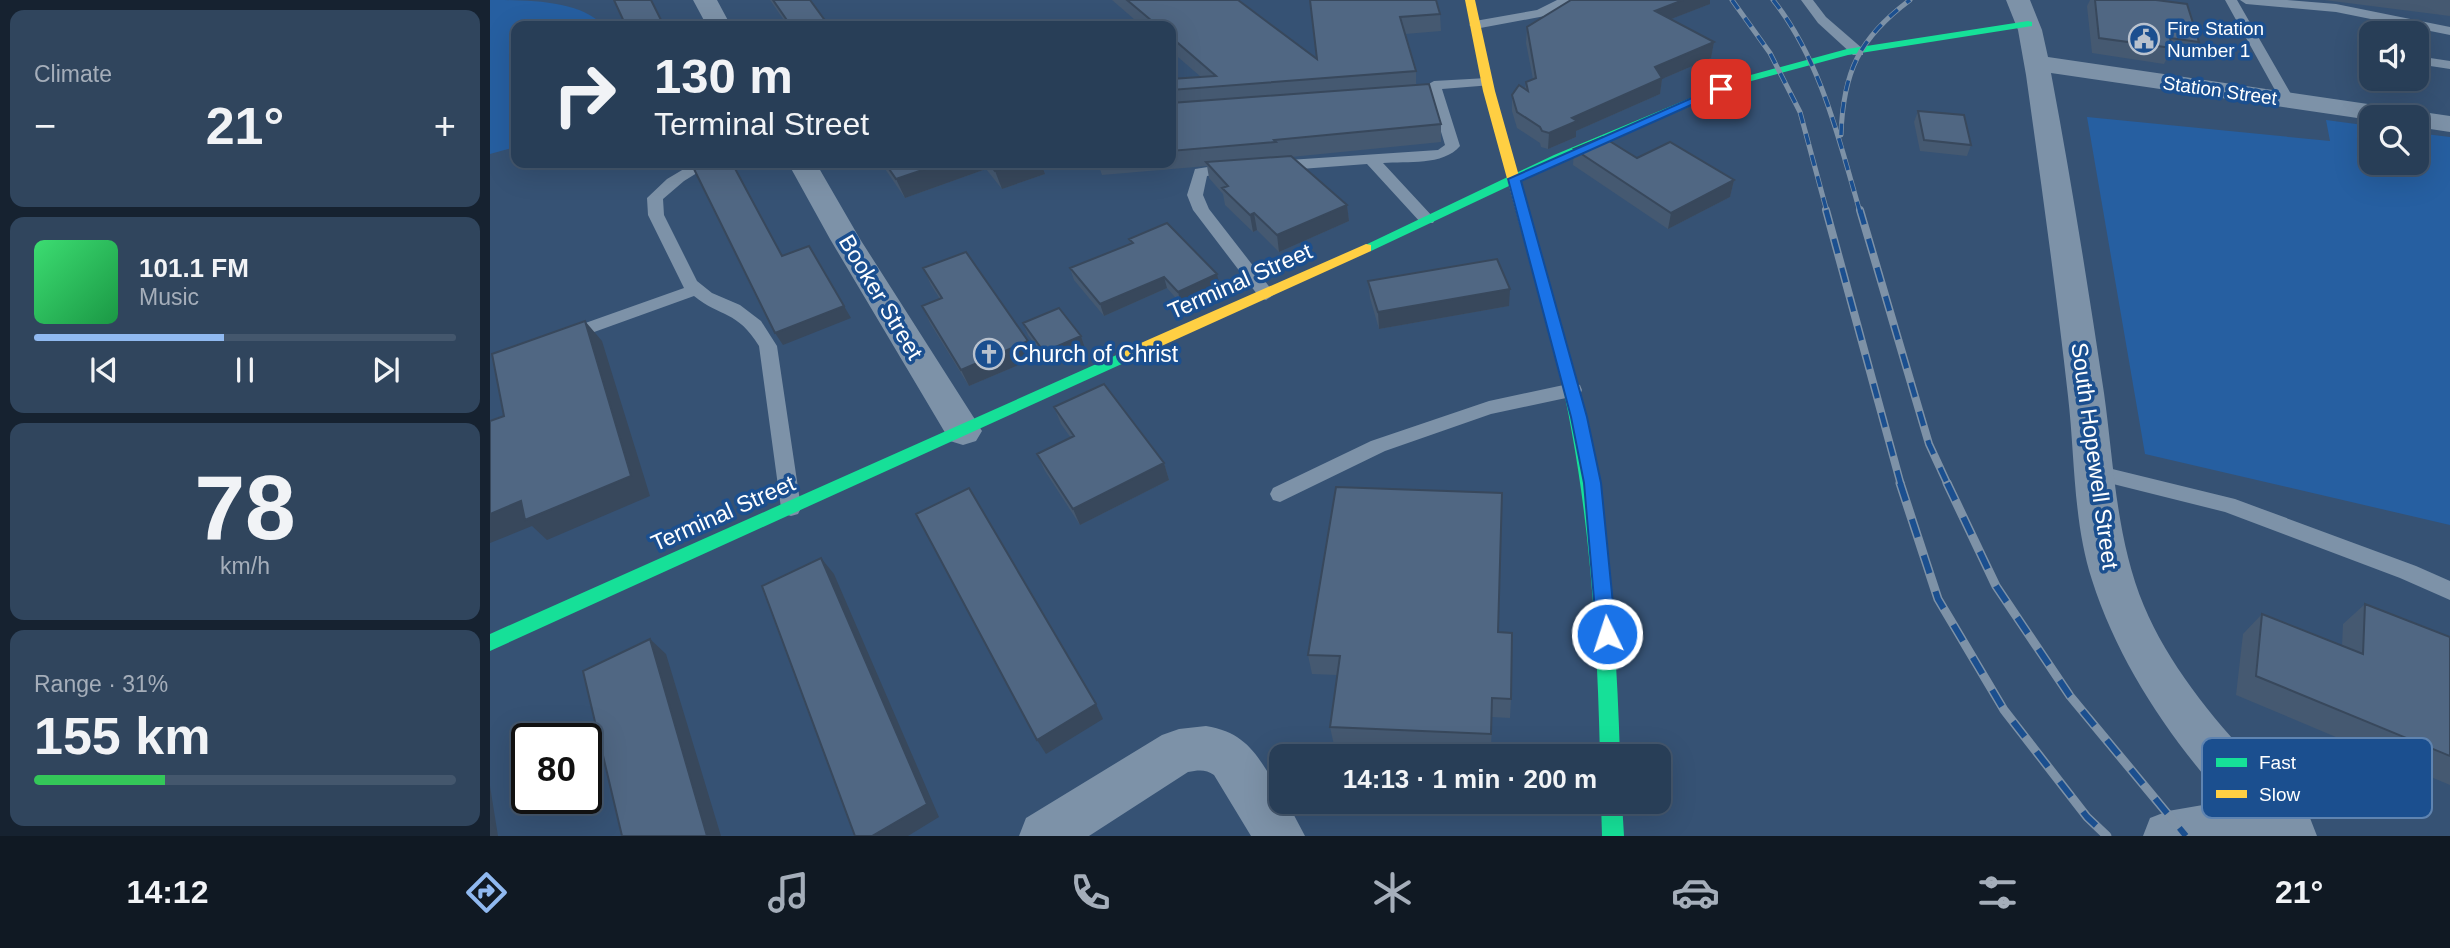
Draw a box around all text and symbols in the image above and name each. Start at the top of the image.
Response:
place label: Fire Station Number 1 [2167,18,2264,61]
map controls [2359,21,2429,175]
button: sound [2359,21,2429,91]
public building icon: Fire Station Number 1 [2127,22,2161,56]
icon: right [539,49,630,140]
text: 130 m [654,49,793,103]
pin [1691,59,1751,119]
text: Climate [34,61,112,87]
icon: arrive [1702,70,1740,108]
street label: Station Street [2161,72,2279,109]
text: 21° [206,97,284,155]
text: − [34,105,56,147]
text: + [434,105,456,147]
button: search [2359,105,2429,175]
text: Terminal Street [654,106,869,142]
street label: Booker Street [834,230,929,364]
street label: Terminal Street [1164,237,1316,324]
text: 101.1 FM [139,253,249,283]
text: Music [139,284,199,310]
church icon: Church of Christ [972,337,1006,371]
place label: Church of Christ [1012,341,1179,367]
street label: South Hopewell Street [2066,341,2124,572]
icon: previous [85,351,123,389]
icon: pause [226,351,264,389]
icon: next [367,351,405,389]
text: 78 [194,457,296,558]
street label: Terminal Street [647,469,799,556]
text: km/h [220,553,270,579]
position arrow [1570,597,1644,671]
text: Range · 31% [34,671,168,697]
text: 155 km [34,707,210,765]
speed limit sign: 80 [511,723,602,814]
legend [2202,738,2432,818]
text: Fast [2259,752,2297,773]
text: 14:13 · 1 min · 200 m [1343,764,1597,794]
text: Slow [2259,784,2300,805]
icon: directions [462,868,511,917]
icon: music [764,868,813,917]
icon: phone [1066,868,1115,917]
icon: climate [1368,868,1417,917]
icon: car [1671,868,1720,917]
icon: filters [1973,868,2022,917]
text: 14:12 [127,874,208,910]
text: 21° [2275,874,2323,910]

